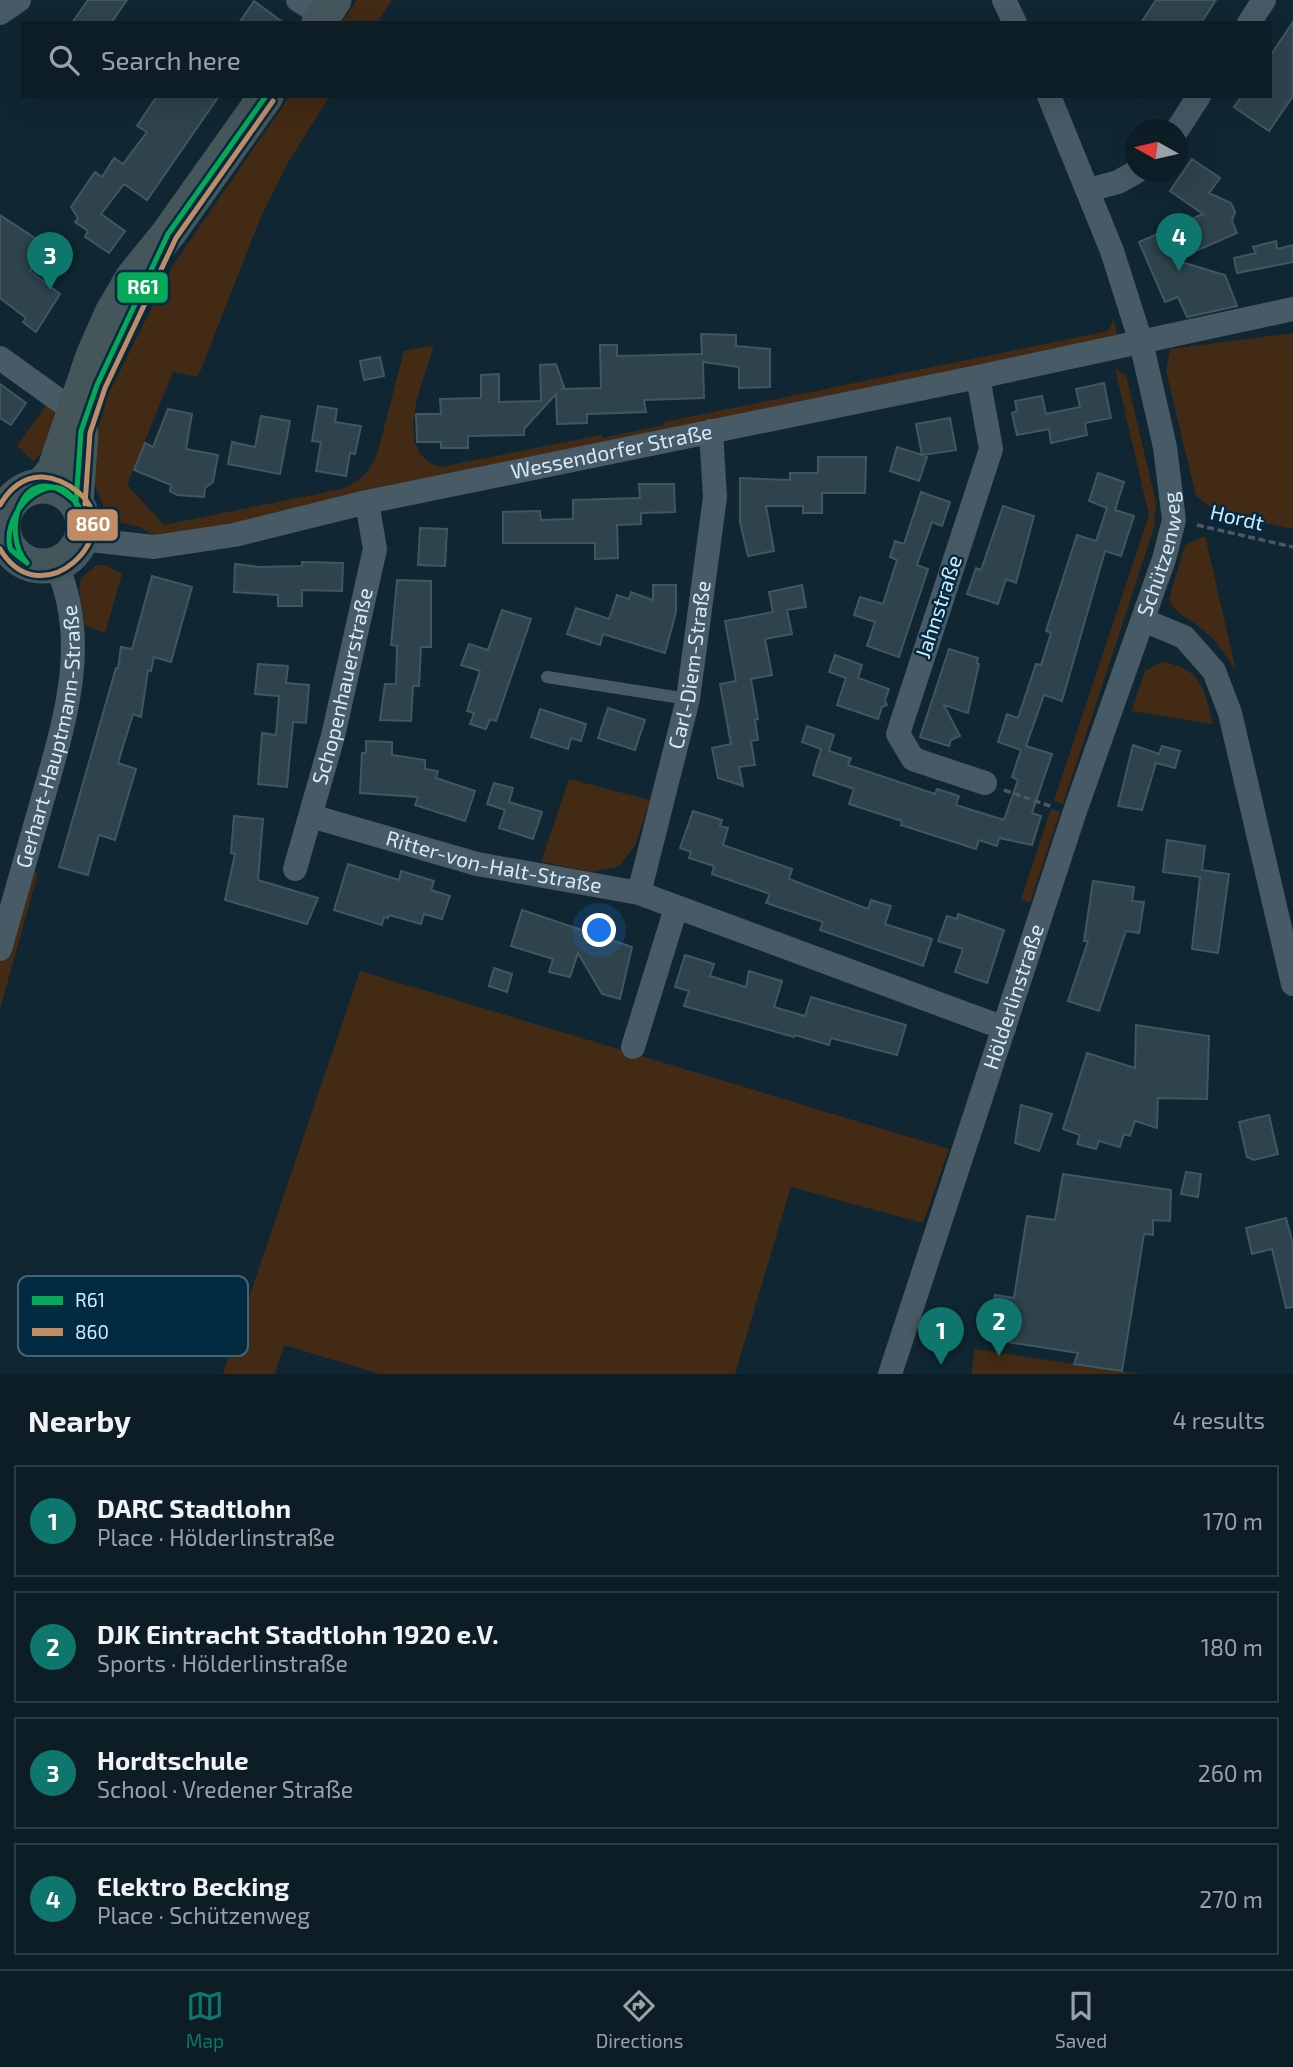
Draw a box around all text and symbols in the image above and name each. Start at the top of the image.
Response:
search box [21,21,1272,98]
icon: search [45,41,83,79]
text: Search here [101,44,241,75]
north arrow [1125,119,1188,182]
pin: 4 [1156,213,1202,271]
pin: 3 [27,232,73,290]
line badge: R61 [116,271,169,304]
text: R61 [127,275,159,298]
street label: Wessendorfer Straße [508,418,714,483]
street label: Schützenweg [1131,490,1186,619]
street label: Hordt [1208,498,1267,535]
line badge: 860 [66,508,119,542]
text: 860 [75,512,111,535]
street label: Jahnstraße [909,552,966,661]
street label: Carl-Diem-Straße [662,579,715,751]
street label: Schopenhauerstraße [306,585,377,787]
street label: Gerhart-Hauptmann-Straße [10,603,84,871]
street label: Ritter-von-Halt-Straße [383,824,604,897]
your location [582,913,616,947]
street label: Hölderlinstraße [977,920,1048,1072]
legend [18,1276,248,1356]
text: R61 [75,1288,105,1311]
pin: 2 [976,1298,1022,1356]
pin: 1 [918,1307,964,1365]
text: 860 [75,1320,109,1343]
text: Nearby [28,1402,131,1438]
text: 4 results [1173,1406,1265,1434]
text: DARC Stadtlohn [97,1492,291,1523]
text: 1 [48,1507,58,1535]
text: 170 m [1203,1507,1263,1535]
text: Place · Hölderlinstraße [97,1523,335,1551]
text: DJK Eintracht Stadtlohn 1920 e.V. [97,1618,499,1649]
text: 2 [46,1633,60,1661]
text: 180 m [1201,1633,1263,1661]
text: Sports · Hölderlinstraße [97,1649,348,1677]
text: Hordtschule [97,1744,249,1775]
text: 3 [46,1759,60,1787]
text: 260 m [1198,1759,1263,1787]
text: School · Vredener Straße [97,1775,353,1803]
text: Elektro Becking [97,1870,289,1901]
text: 4 [46,1885,60,1913]
text: 270 m [1199,1885,1263,1913]
text: Place · Schützenweg [97,1901,310,1929]
tab: Map [186,1987,224,2052]
tab: Directions [596,1987,683,2052]
tab: Saved [1055,1987,1107,2052]

